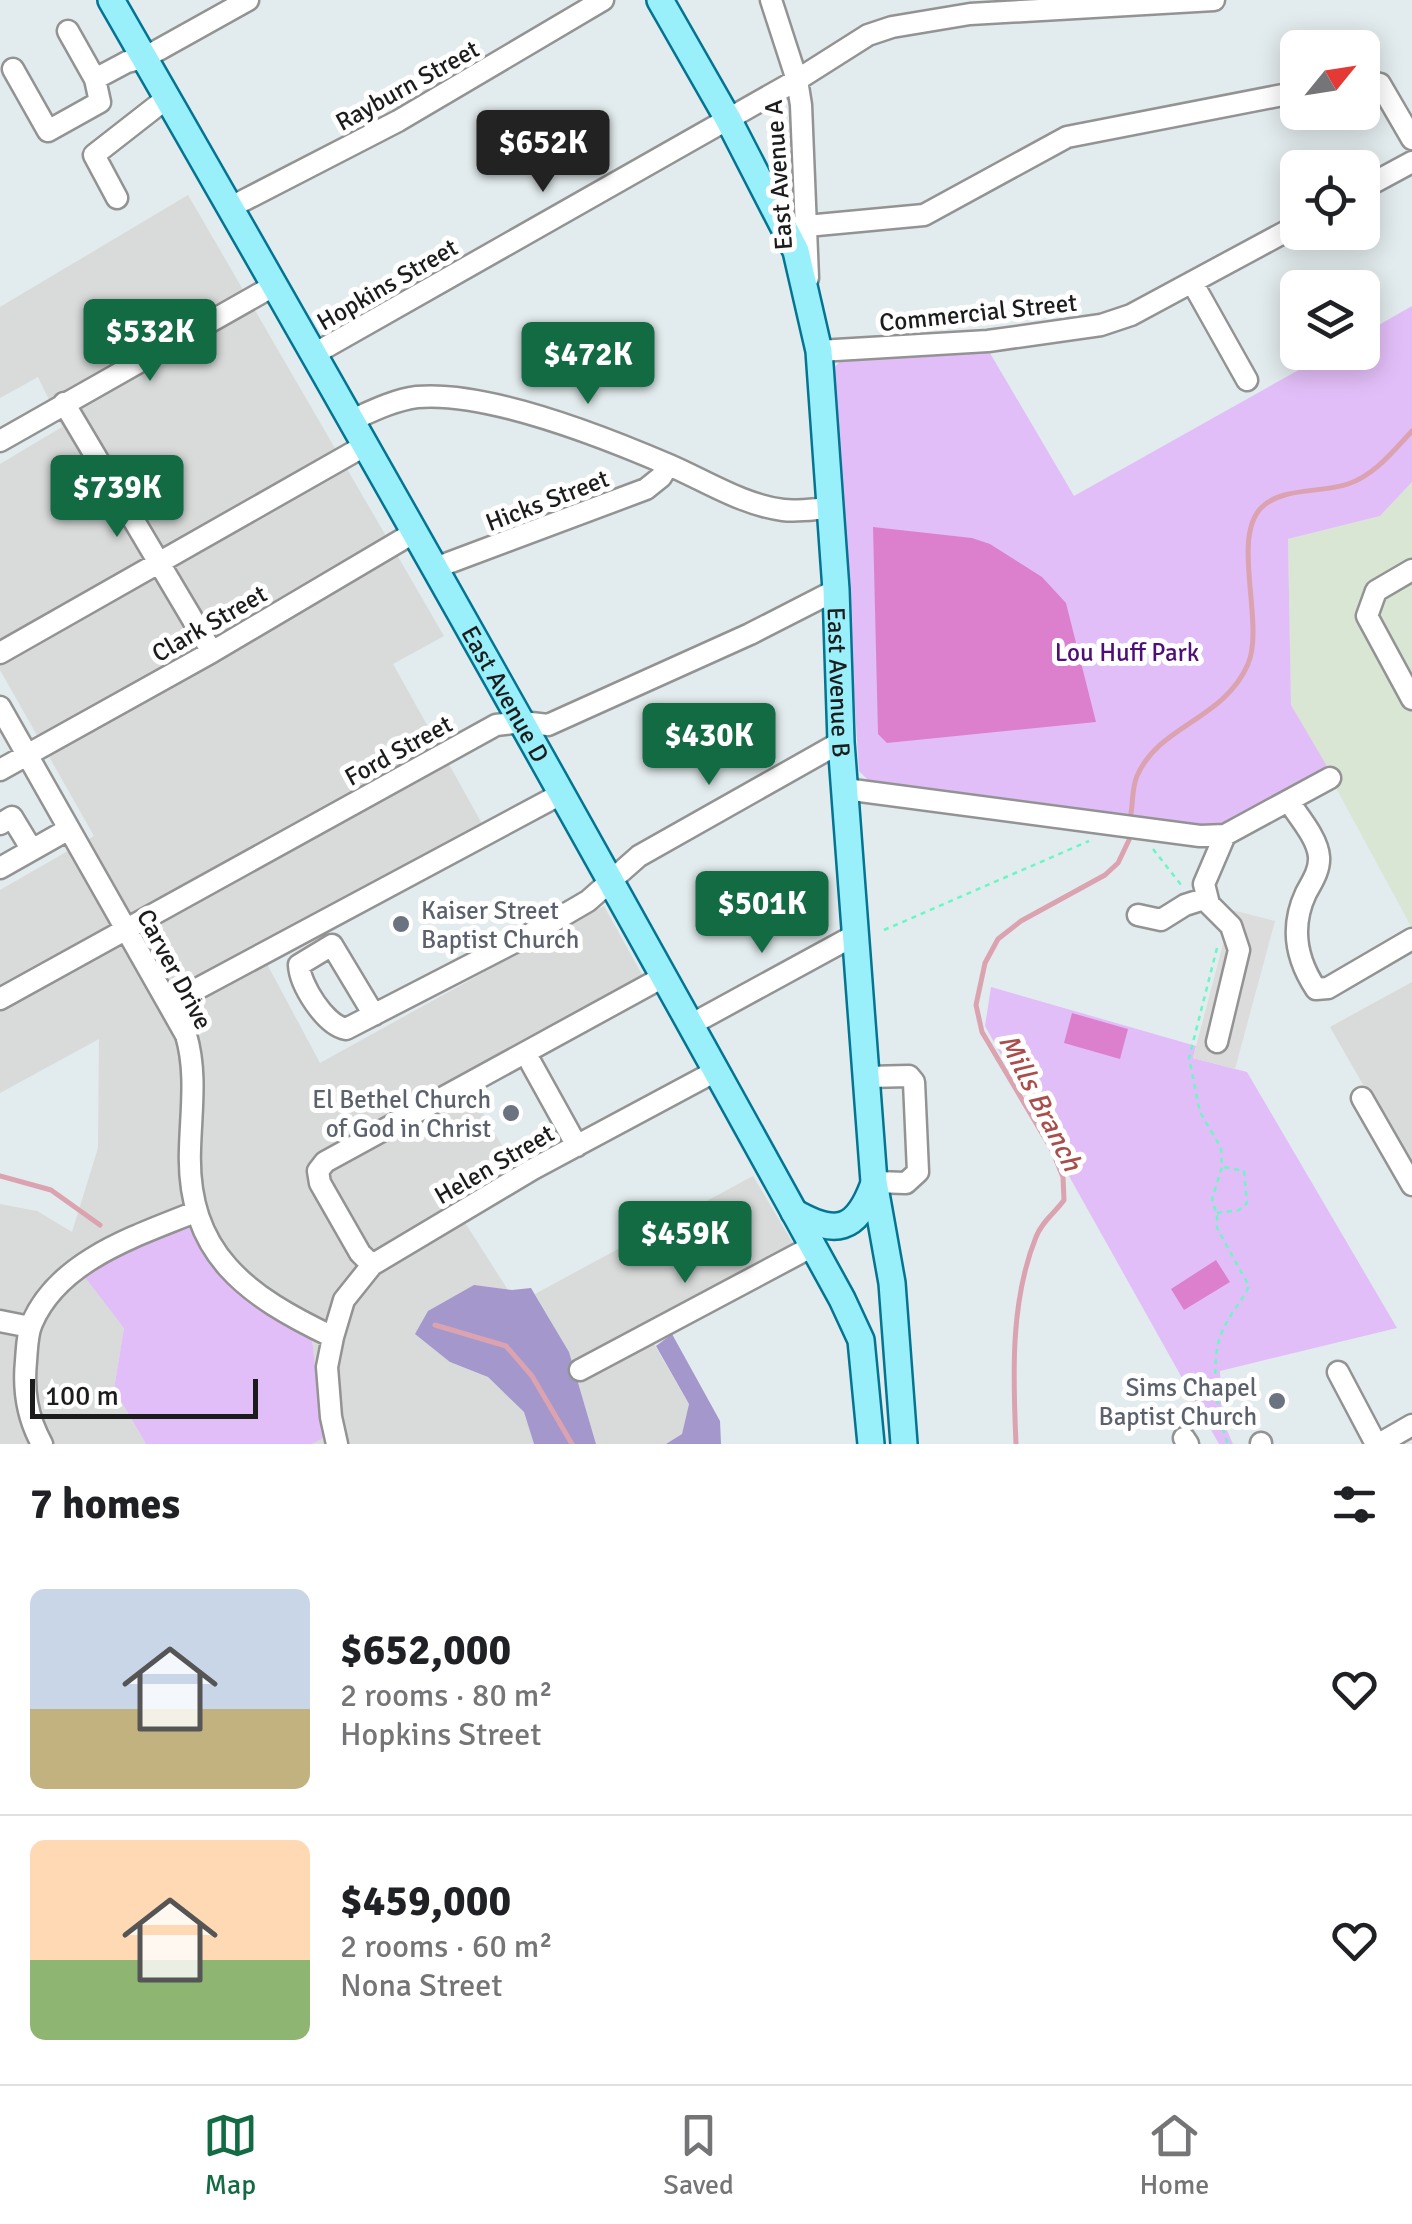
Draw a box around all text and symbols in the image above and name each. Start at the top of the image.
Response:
north arrow [1280,30,1380,130]
map controls [1280,30,1380,370]
street label: Rayburn Street [330,33,485,138]
street label: East Avenue A [758,99,799,251]
pin: $652K [473,110,613,195]
text: $652K [499,123,587,162]
button: locate [1280,150,1380,250]
street label: Hopkins Street [311,232,463,337]
button: layers [1280,270,1380,370]
street label: Commercial Street [878,287,1079,338]
pin: $532K [80,299,220,384]
text: $532K [106,312,194,351]
pin: $472K [518,322,658,407]
text: $472K [544,335,632,374]
pin: $739K [47,455,187,540]
street label: Hicks Street [481,463,613,538]
text: $739K [73,468,161,507]
street label: Clark Street [146,578,272,669]
street label: East Avenue B [821,606,857,759]
street label: East Avenue D [454,620,556,768]
park label: Lou Huff Park [1055,637,1200,668]
pin: $430K [639,703,779,788]
street label: Ford Street [339,708,458,793]
text: $430K [665,716,753,755]
pin: $501K [692,871,832,956]
text: $501K [718,884,806,923]
place label: Kaiser Street Baptist Church [421,895,579,955]
street label: Carver Drive [130,904,219,1035]
marker: Kaiser Street Baptist Church [390,913,412,935]
water label: Mills Branch [991,1028,1089,1177]
place label: El Bethel Church of God in Christ [312,1084,491,1144]
marker: El Bethel Church of God in Christ [500,1102,522,1124]
street label: Helen Street [429,1118,560,1211]
pin: $459K [615,1201,755,1286]
text: $459K [641,1214,729,1253]
place label: Sims Chapel Baptist Church [1099,1372,1257,1432]
scale bar [30,1374,258,1418]
text: 100 m [45,1379,119,1413]
marker: Sims Chapel Baptist Church [1266,1390,1288,1412]
icon: filters [1327,1477,1382,1532]
text: 7 homes [30,1479,180,1530]
text: $652,000 [340,1625,511,1676]
icon: home [110,1629,230,1749]
icon: heart [1327,1662,1382,1717]
text: 2 rooms · 80 m² [340,1676,553,1715]
text: Hopkins Street [340,1715,542,1754]
text: $459,000 [340,1876,511,1927]
icon: home [110,1880,230,2000]
icon: heart [1327,1913,1382,1968]
text: 2 rooms · 60 m² [340,1927,553,1966]
text: Nona Street [340,1966,502,2005]
tab: Map [203,2108,258,2202]
tab: Saved [663,2108,734,2202]
tab: Home [1139,2108,1209,2202]

